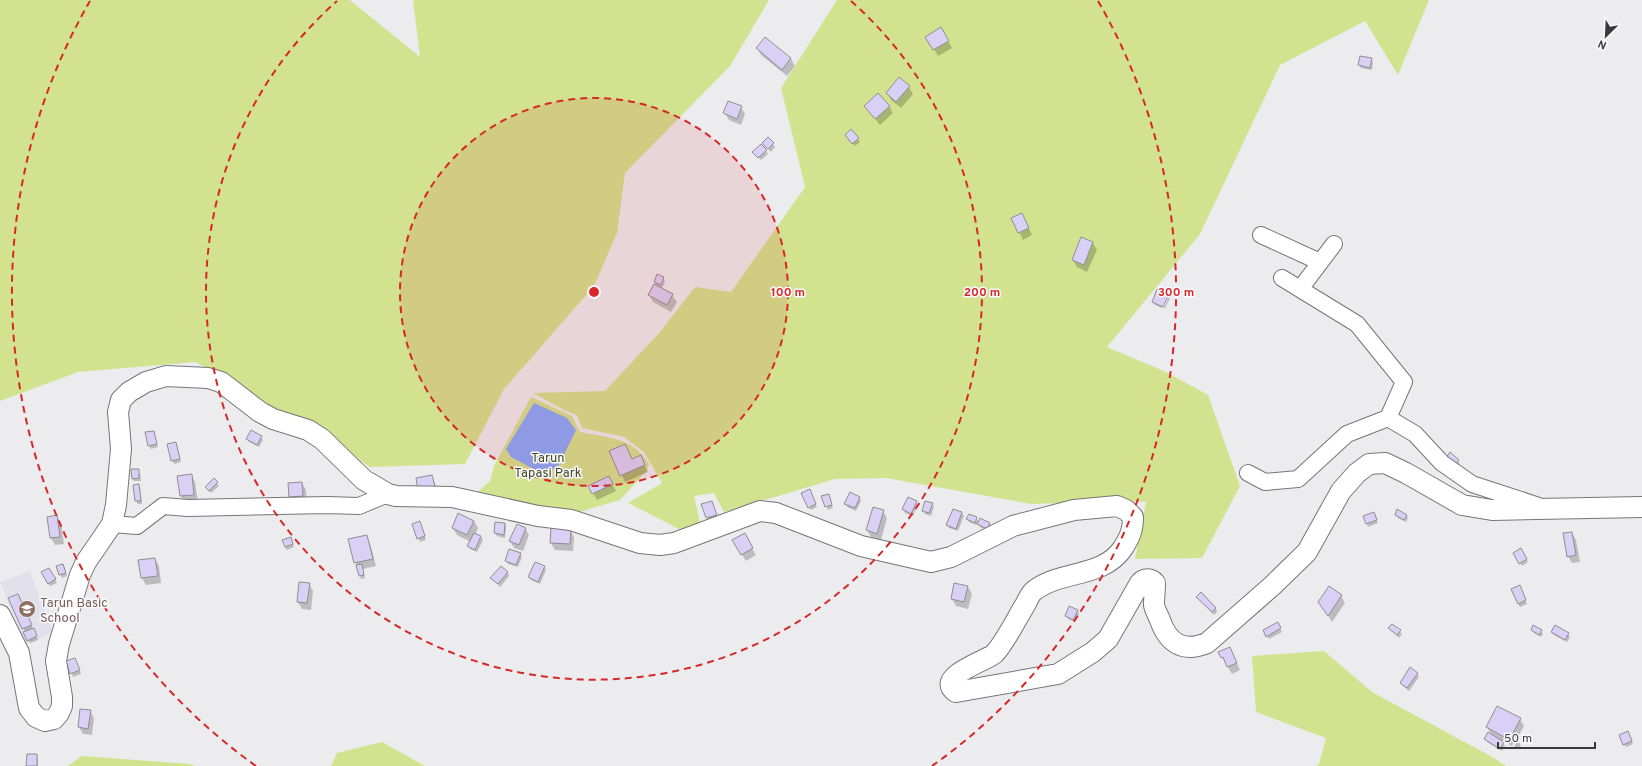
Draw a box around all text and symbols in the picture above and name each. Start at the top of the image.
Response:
north arrow [1586,16,1626,56]
text: N [1596,36,1609,52]
centre of rings [587,285,601,299]
text: 100 m [771,285,805,301]
text: 200 m [964,285,1000,301]
text: 300 m [1158,285,1194,301]
park label: Tarun Tapasi Park [514,451,582,482]
place label: Tarun Basic School [40,596,108,627]
school or university icon: Tarun Basic School [17,599,37,619]
scale bar [1498,724,1595,750]
text: 50 m [1504,731,1532,747]

